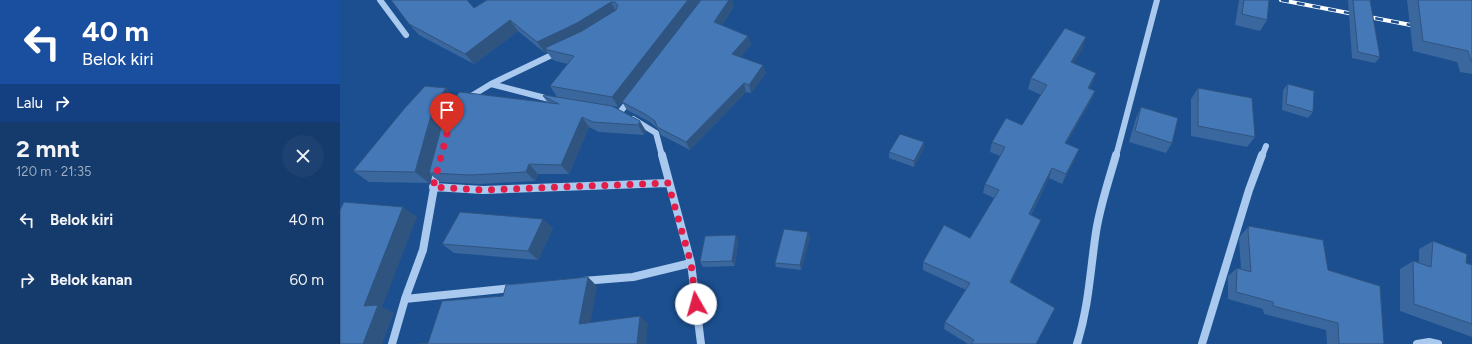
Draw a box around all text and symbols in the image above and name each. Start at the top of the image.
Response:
text: 40 m [82,14,149,48]
icon: left [16,16,68,68]
text: Belok kiri [82,48,154,70]
icon: right [51,92,73,114]
pin [430,93,464,134]
text: Lalu [16,94,43,112]
icon: arrive [436,99,458,121]
text: 2 mnt [16,134,80,163]
button: close [282,135,324,177]
text: 120 m · 21:35 [16,164,91,179]
icon: left [16,209,38,231]
text: Belok kiri [50,211,113,229]
text: 40 m [289,211,324,229]
icon: right [16,269,38,291]
text: Belok kanan [50,271,132,289]
text: 60 m [289,271,324,289]
position arrow [675,283,717,325]

